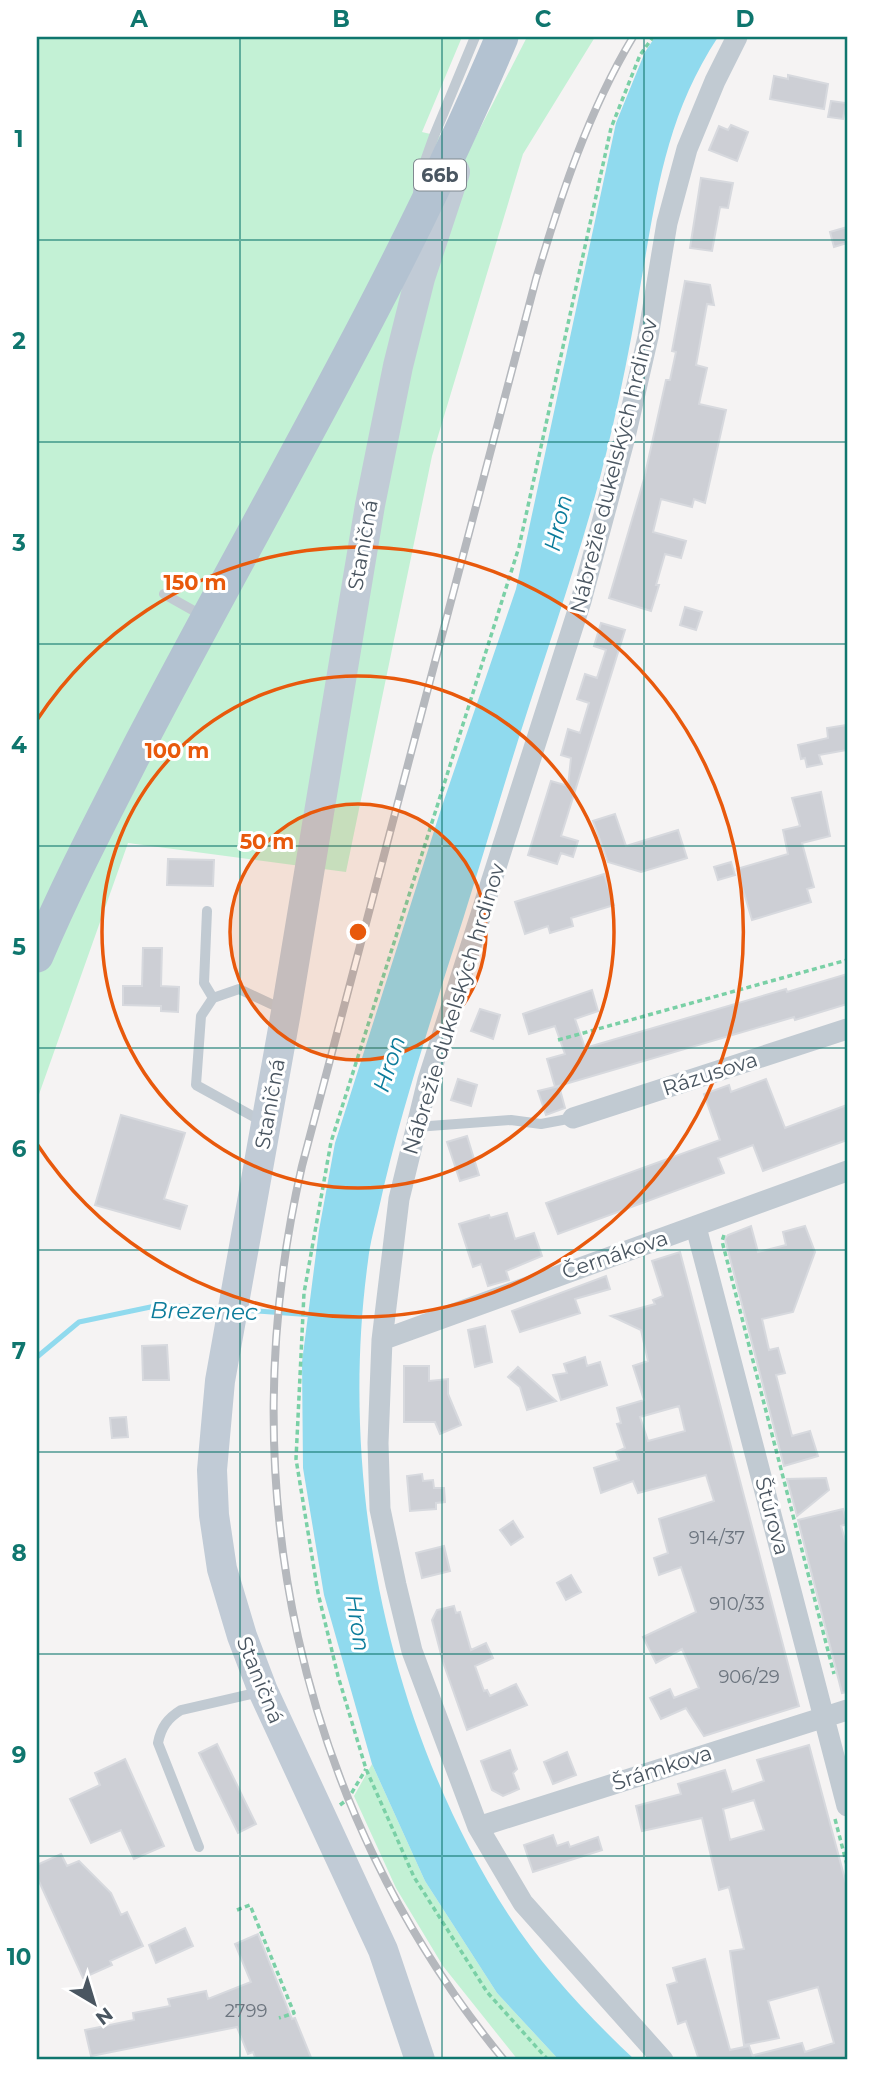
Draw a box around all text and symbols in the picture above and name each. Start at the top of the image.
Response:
text: A [129,5,148,33]
text: B [332,5,350,33]
text: C [535,5,552,33]
text: D [736,5,755,33]
text: 1 [14,125,24,153]
road number: 66b [414,160,466,190]
street label: Nábrežie dukelských hrdinov [565,315,662,616]
text: 2 [12,327,26,355]
water label: Hron [538,492,578,554]
street label: Staničná [342,498,383,592]
text: 3 [11,529,26,557]
text: 150 m [164,570,226,595]
text: 4 [11,731,27,759]
text: 100 m [145,738,209,763]
text: 50 m [240,829,294,854]
street label: Nábrežie dukelských hrdinov [397,860,510,1157]
centre of rings [346,920,370,944]
text: 5 [12,933,26,961]
water label: Hron [367,1032,411,1096]
street label: Rázusova [659,1046,761,1101]
street label: Staničná [249,1057,290,1151]
text: 6 [12,1135,27,1163]
street label: Černákova [559,1225,671,1284]
water label: Brezenec [150,1296,258,1326]
text: 7 [12,1337,26,1365]
street label: Štúrova [750,1474,795,1558]
house number: 914/37 [689,1527,745,1549]
text: 8 [11,1539,27,1567]
water label: Hron [340,1592,376,1654]
house number: 910/33 [709,1593,765,1615]
street label: Staničná [232,1633,289,1727]
house number: 906/29 [718,1666,780,1688]
street label: Šrámkova [609,1740,715,1795]
text: 9 [12,1741,26,1769]
text: 10 [7,1943,31,1971]
north arrow [60,1968,130,2038]
house number: 2799 [225,2000,267,2022]
text: N [91,2002,117,2030]

